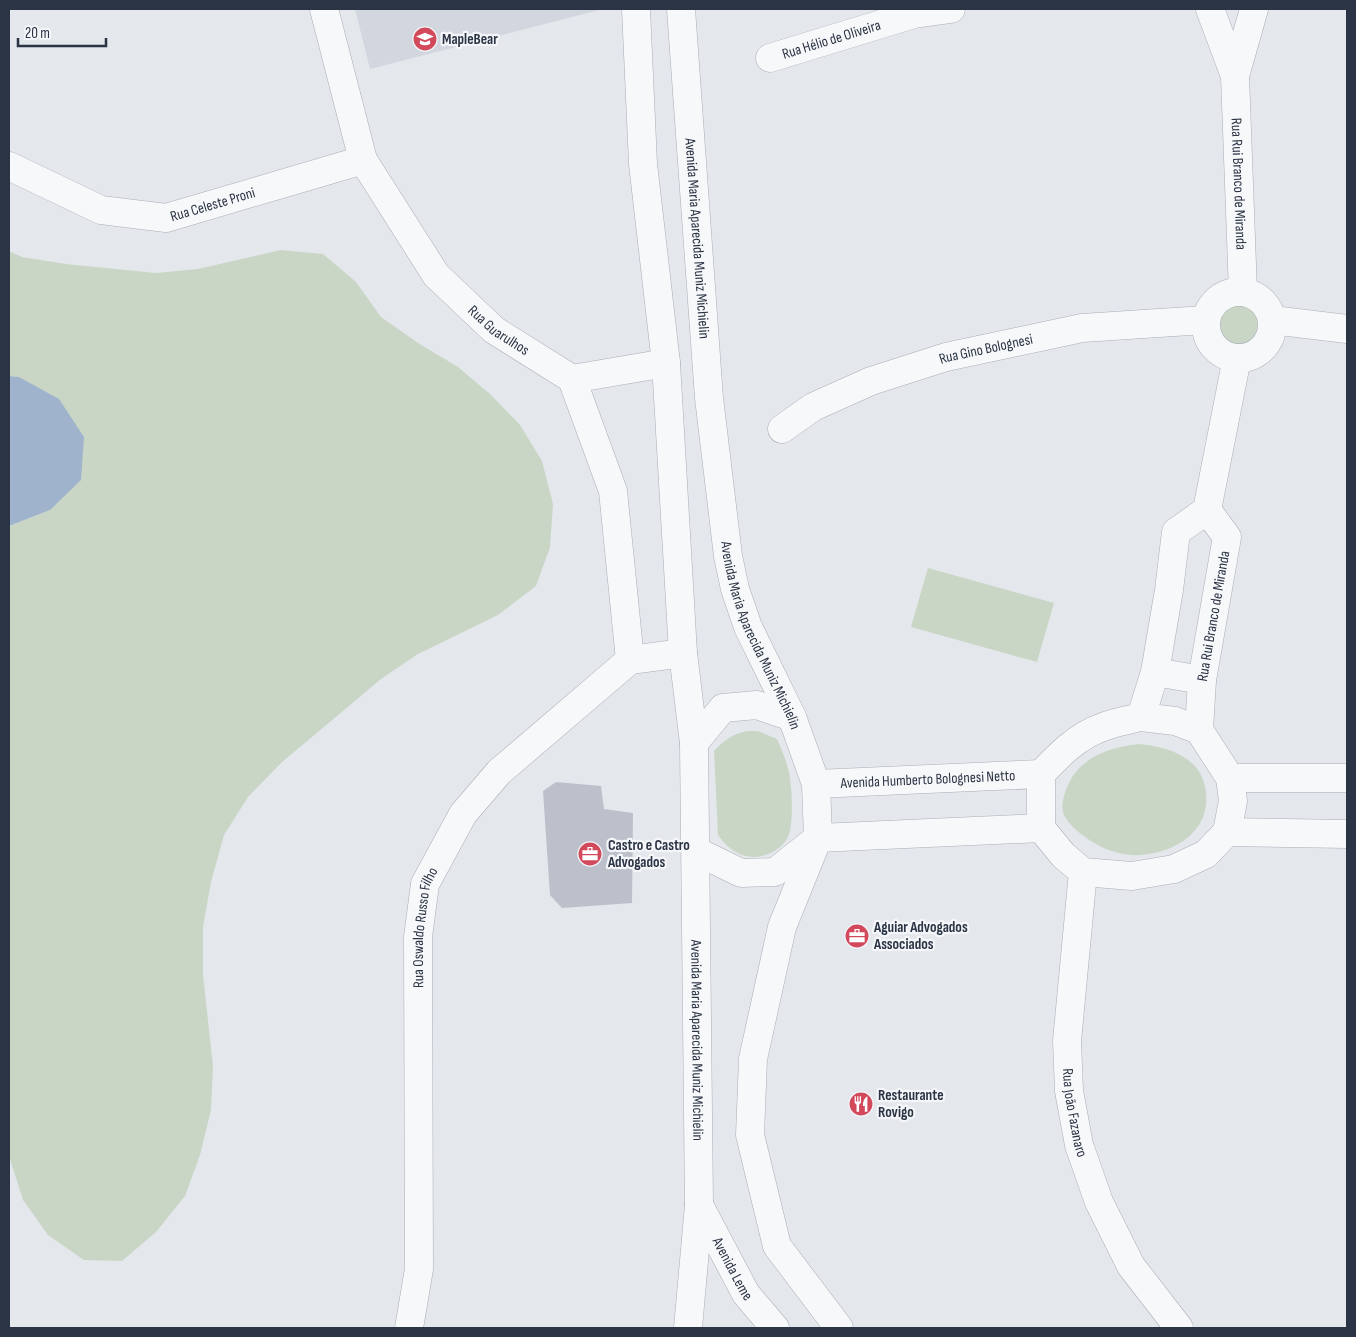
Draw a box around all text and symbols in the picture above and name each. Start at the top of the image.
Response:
scale bar [18,15,105,47]
street label: Rua Hélio de Oliveira [780,16,883,64]
text: 20 m [25,24,50,43]
school or university icon: MapleBear [412,26,438,52]
place label: MapleBear [442,30,498,49]
street label: Rua Rui Branco de Miranda [1227,118,1250,251]
street label: Avenida Maria Aparecida Muniz Michielin [680,136,714,339]
street label: Rua Celeste Proni [168,183,258,226]
street label: Rua Guarulhos [464,301,533,360]
street label: Rua Gino Bolognesi [937,330,1035,369]
street label: Avenida Maria Aparecida Muniz Michielin [716,539,805,732]
street label: Rua Rui Branco de Miranda [1193,549,1234,683]
street label: Avenida Humberto Bolognesi Netto [839,766,1016,793]
place label: Castro e Castro Advogados [607,836,690,872]
office icon: Castro e Castro Advogados [577,841,603,867]
street label: Rua Oswaldo Russo Filho [409,864,442,988]
place label: Aguiar Advogados Associados [873,918,968,954]
office icon: Aguiar Advogados Associados [844,923,870,949]
street label: Avenida Maria Aparecida Muniz Michielin [686,939,707,1141]
street label: Rua João Fazanaro [1058,1068,1092,1160]
place label: Restaurante Rovigo [878,1086,944,1122]
restaurant icon: Restaurante Rovigo [848,1091,874,1117]
street label: Avenida Leme [707,1233,757,1305]

